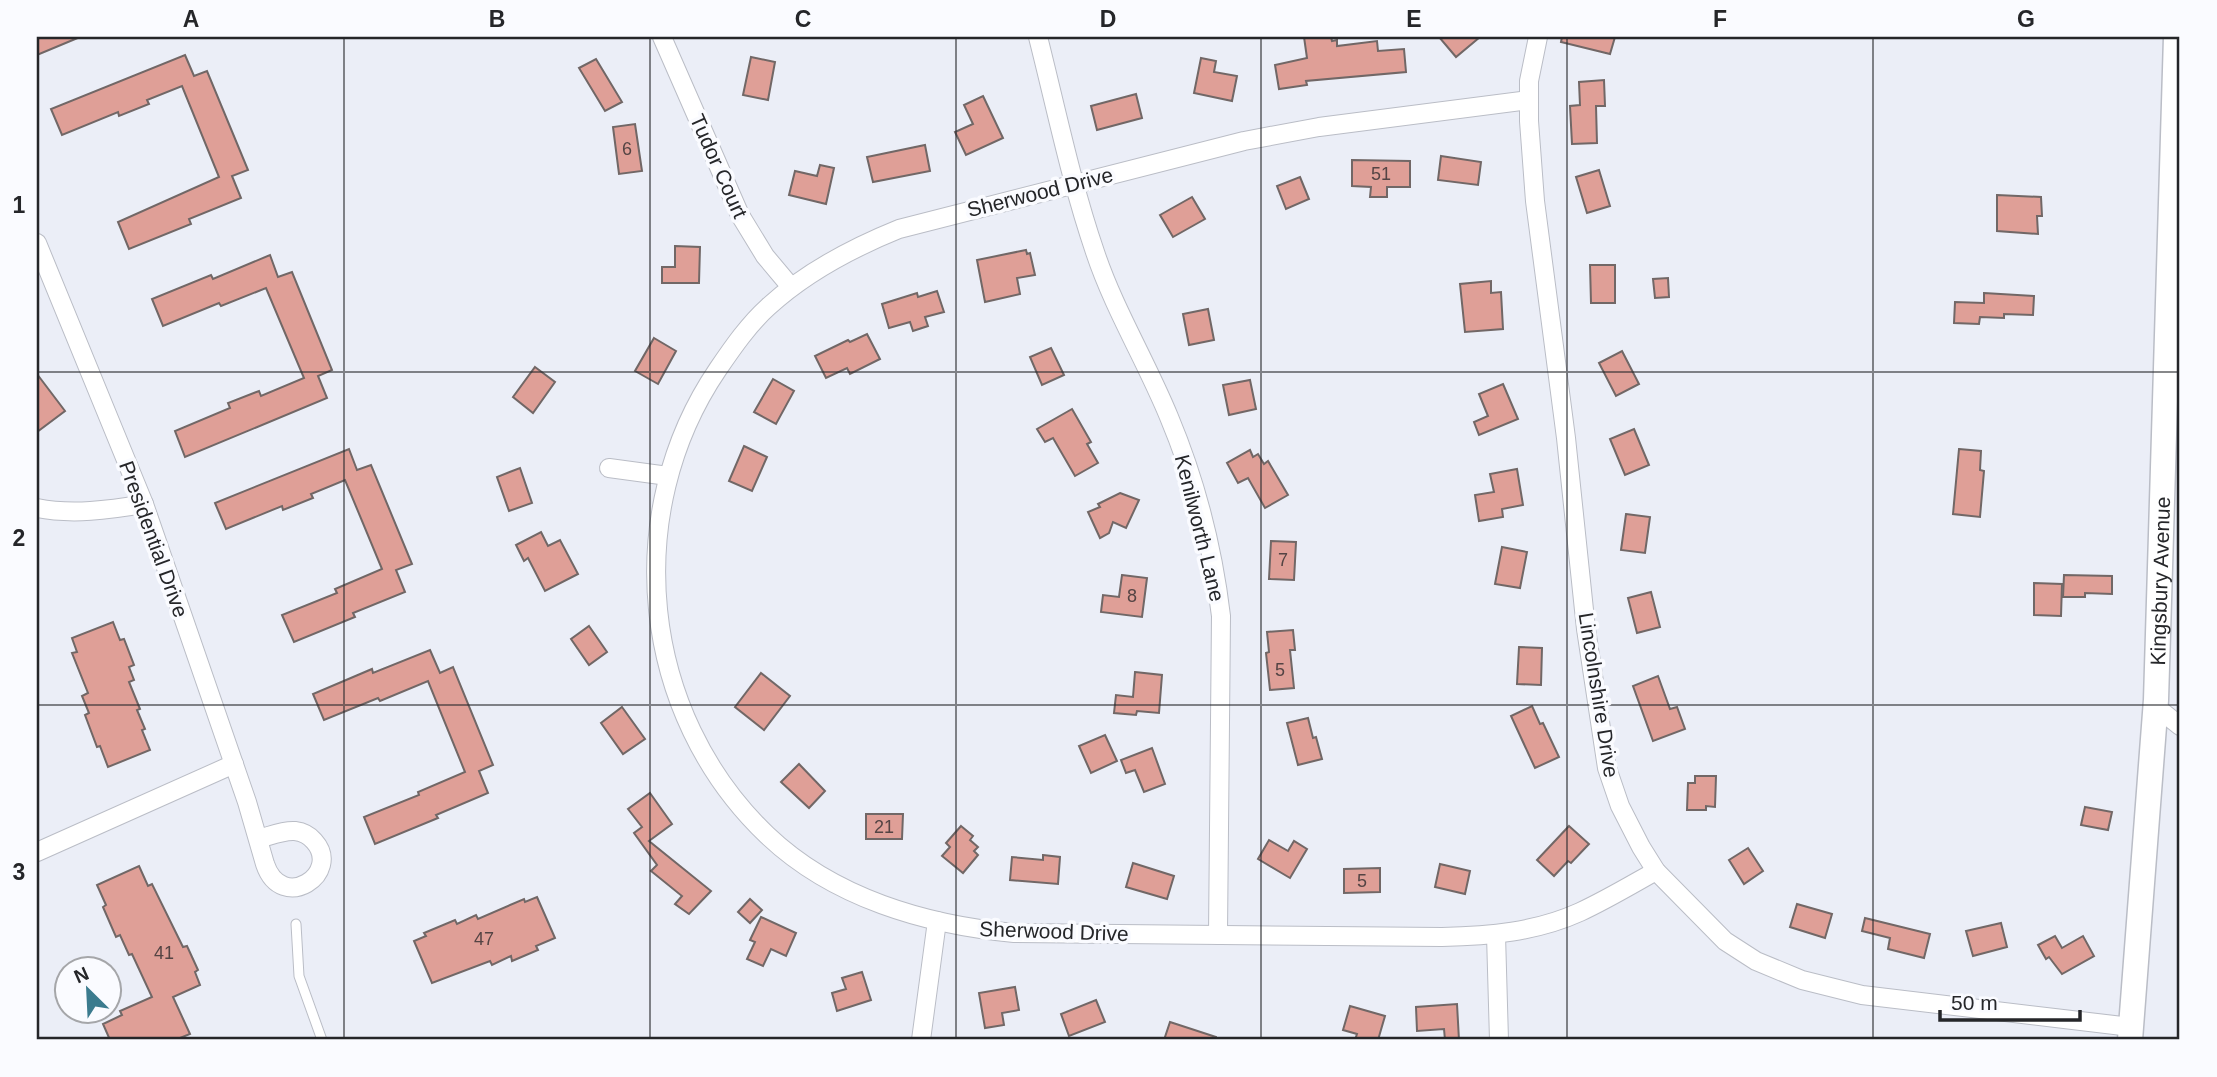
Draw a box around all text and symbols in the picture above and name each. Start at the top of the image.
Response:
text: A [183,6,199,32]
text: B [489,6,505,32]
text: C [795,6,811,32]
text: D [1100,6,1116,32]
text: E [1406,6,1422,32]
text: F [1713,6,1727,32]
text: G [2017,6,2035,32]
street label: Tudor Court [686,110,752,222]
house number: 6 [622,139,632,159]
street label: Sherwood Drive [965,163,1115,221]
house number: 51 [1371,164,1391,184]
text: 1 [13,192,26,218]
street label: Kenilworth Lane [1171,452,1229,604]
street label: Presidential Drive [115,458,193,620]
street label: Kingsbury Avenue [2146,496,2174,666]
text: 2 [13,525,25,551]
house number: 7 [1278,550,1288,570]
house number: 8 [1127,586,1137,606]
street label: Lincolnshire Drive [1575,611,1623,779]
house number: 5 [1275,660,1285,680]
house number: 21 [874,817,894,837]
text: 3 [13,859,25,885]
house number: 5 [1357,871,1367,891]
street label: Sherwood Drive [979,917,1129,945]
house number: 47 [474,929,494,949]
house number: 41 [154,943,174,963]
north arrow [52,954,122,1024]
text: N [71,963,92,987]
scale bar [1940,979,2080,1023]
text: 50 m [1951,991,1998,1014]

